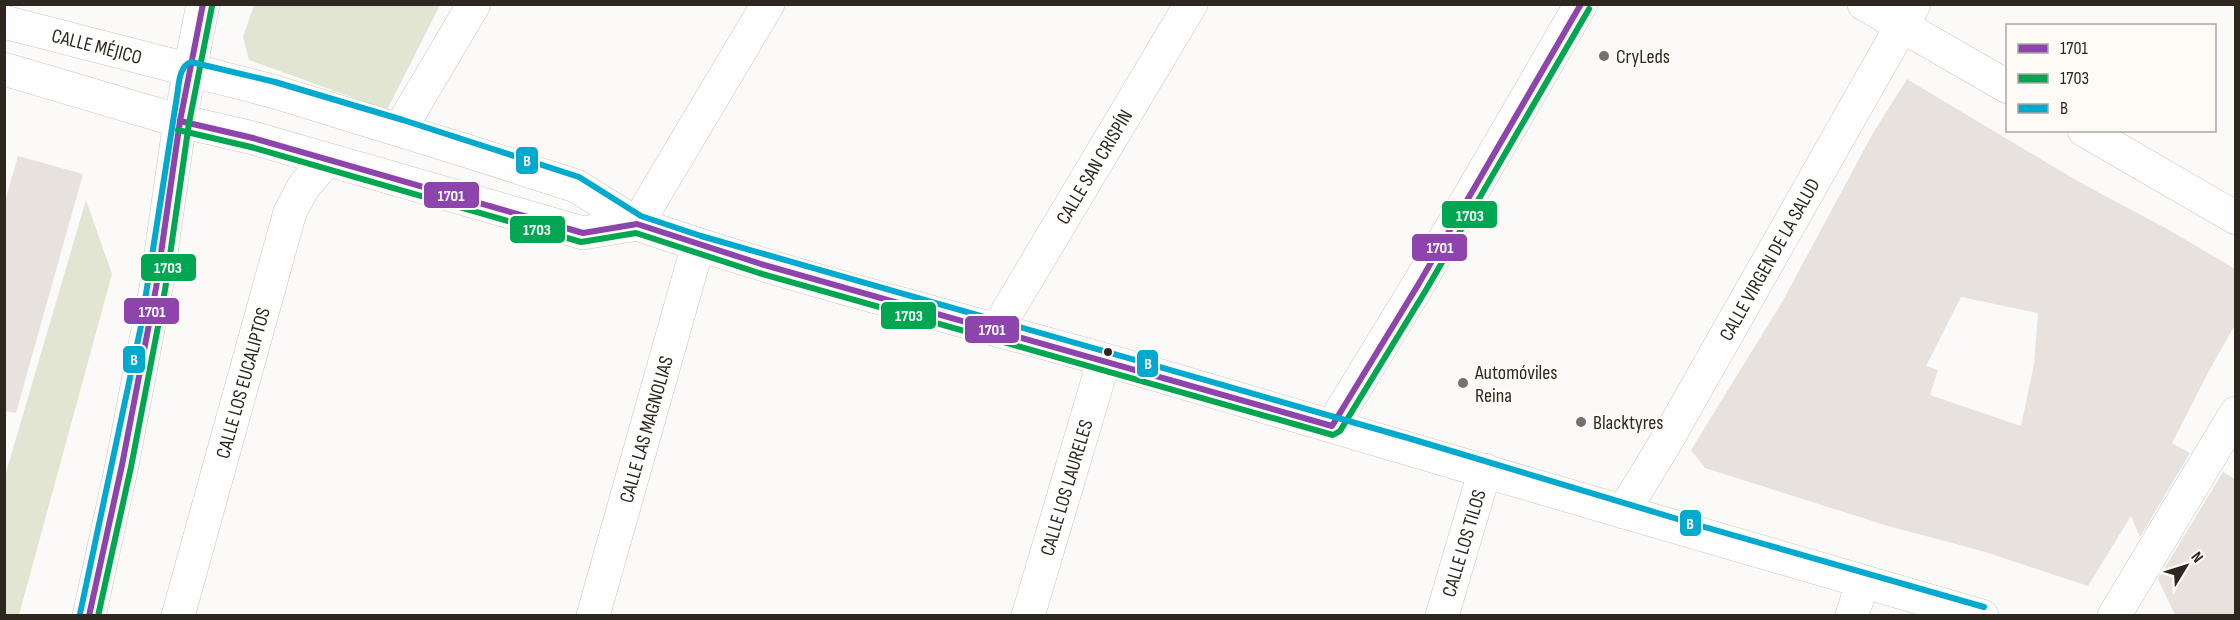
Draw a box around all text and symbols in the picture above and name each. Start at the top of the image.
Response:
street label: CALLE MÉJICO [49,24,144,70]
legend [2006,24,2216,132]
text: 1701 [2060,38,2088,59]
place label: CryLeds [1616,45,1670,69]
marker: CryLeds [1597,49,1611,63]
text: 1703 [2060,68,2089,89]
text: B [2060,98,2068,119]
street label: CALLE SAN CRISPÍN [1051,106,1138,229]
line badge: B [515,146,539,175]
text: B [523,152,531,171]
street label: CALLE VIRGEN DE LA SALUD [1715,174,1826,345]
line badge: 1701 [423,181,480,209]
text: 1701 [438,187,465,206]
line badge: 1703 [1441,200,1498,229]
text: 1703 [1456,207,1484,226]
line badge: 1703 [509,215,566,244]
text: 1703 [523,221,551,240]
line badge: 1701 [1411,233,1468,262]
text: 1701 [1427,239,1454,258]
line badge: 1703 [140,253,197,282]
text: 1703 [154,259,182,278]
line badge: 1701 [123,297,180,325]
line badge: 1703 [880,301,937,330]
text: 1701 [139,303,166,322]
street label: CALLE LOS EUCALIPTOS [211,305,276,461]
text: 1703 [895,307,923,326]
line badge: 1701 [964,315,1020,344]
text: 1701 [979,321,1006,340]
line badge: B [122,345,146,374]
unlabelled marker [1102,346,1114,358]
line badge: B [1136,349,1159,378]
text: B [130,351,138,370]
street label: CALLE LAS MAGNOLIAS [615,353,679,506]
text: B [1144,355,1152,374]
place label: Automóviles Reina [1474,361,1558,408]
marker: Automóviles Reina [1456,376,1470,390]
place label: Blacktyres [1593,411,1663,435]
marker: Blacktyres [1574,415,1588,429]
street label: CALLE LOS LAURELES [1036,417,1099,559]
street label: CALLE LOS TILOS [1437,487,1492,600]
line badge: B [1679,509,1702,537]
text: B [1686,515,1694,534]
north arrow [2156,536,2216,596]
text: N [2187,548,2207,567]

